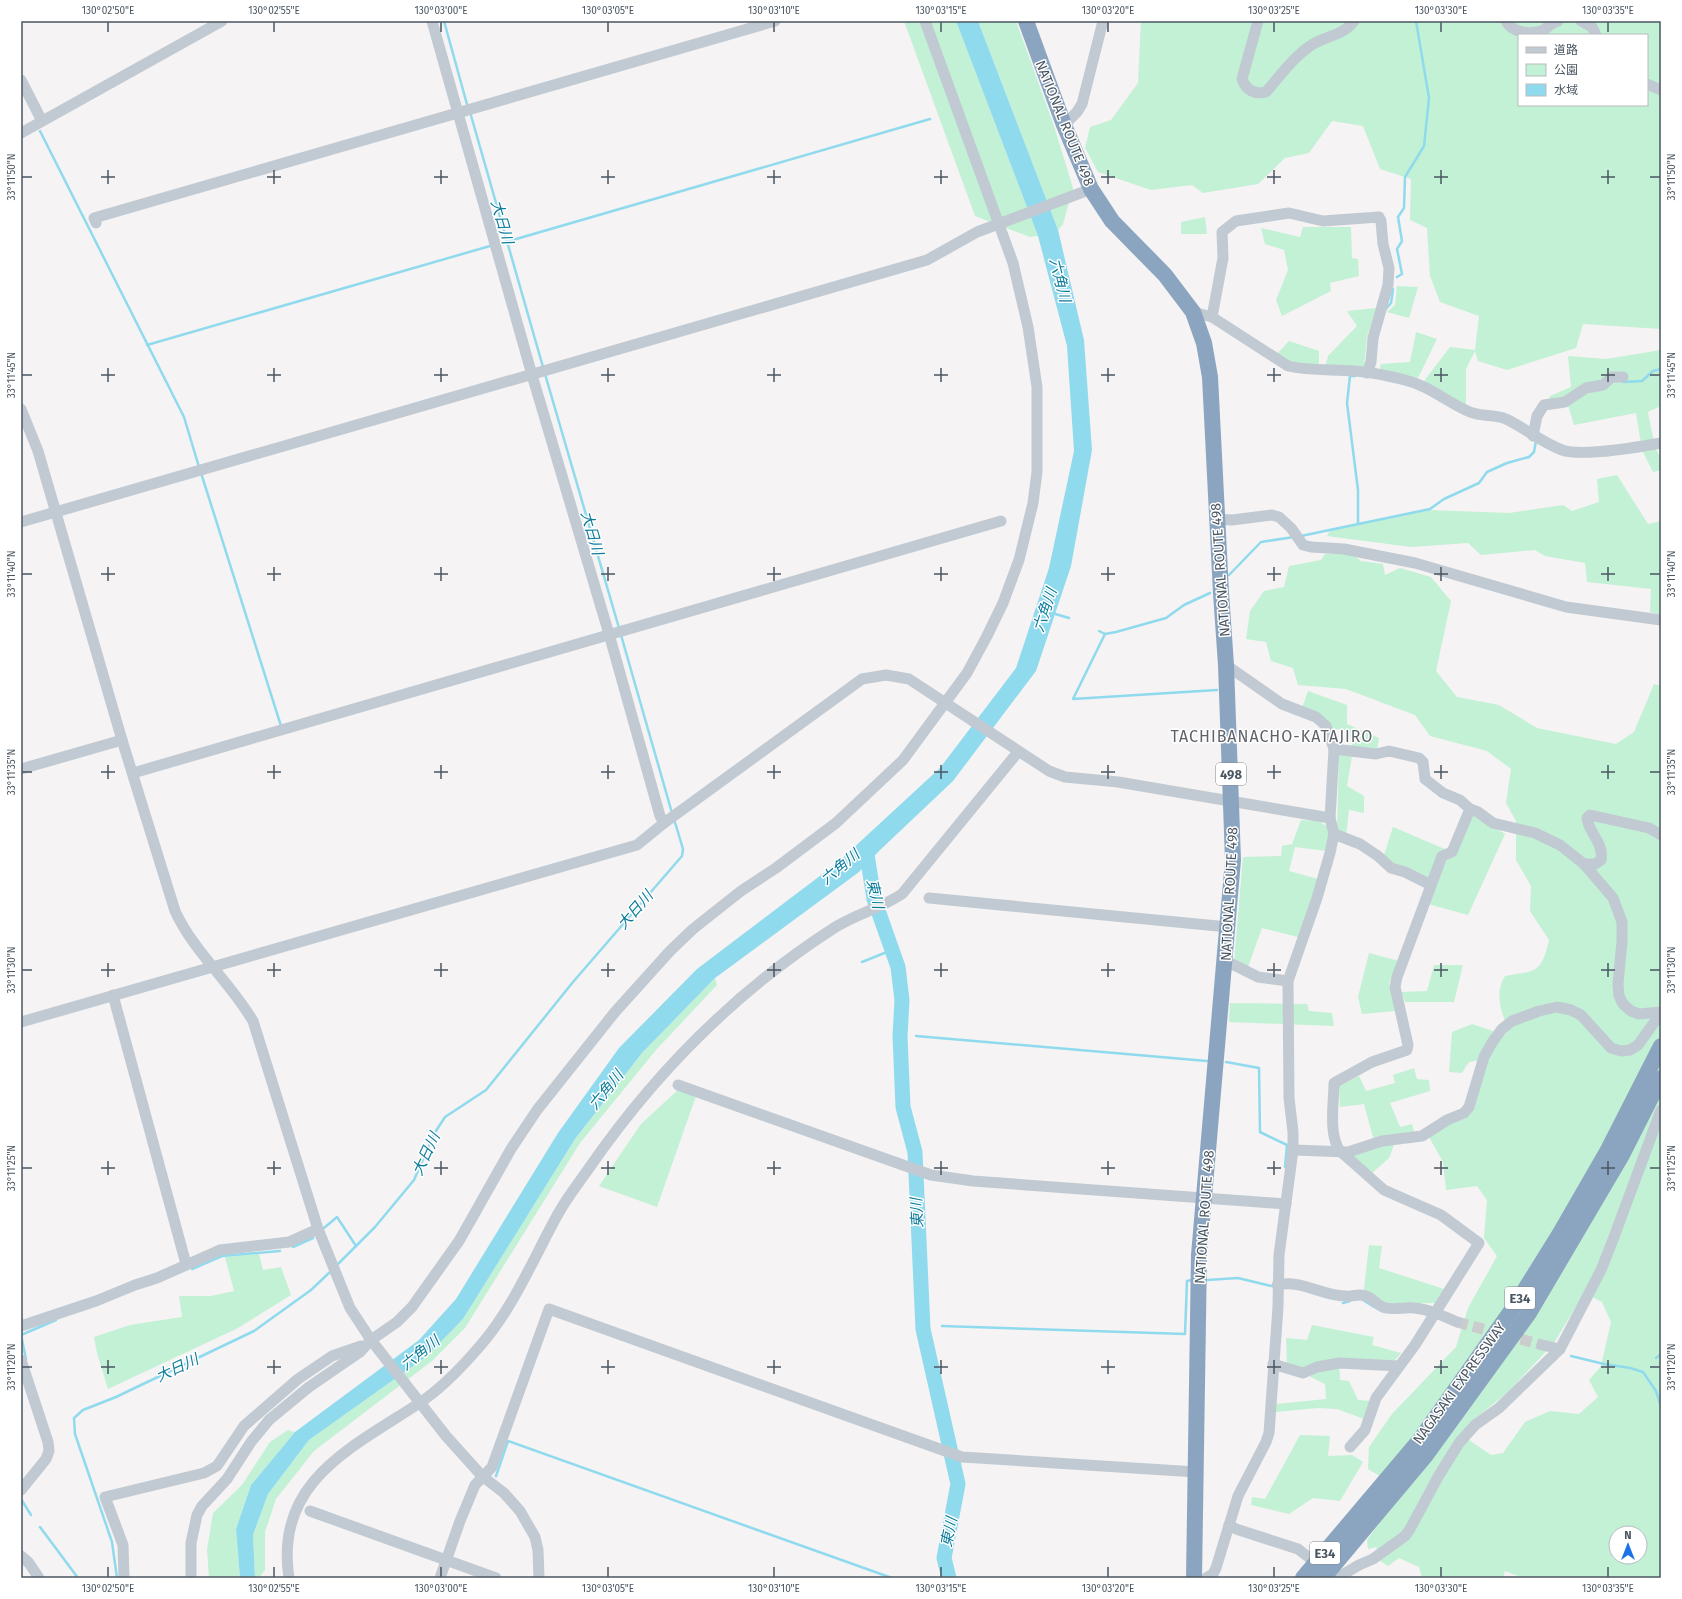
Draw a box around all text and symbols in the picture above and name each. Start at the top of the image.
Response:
text: 130°02'50"E [82,5,134,17]
text: 130°02'55"E [248,5,300,17]
text: 130°03'00"E [414,5,468,17]
text: 130°03'05"E [582,5,634,17]
text: 130°03'10"E [748,5,800,17]
text: 130°03'15"E [915,5,967,17]
text: 130°03'20"E [1082,5,1134,17]
text: 130°03'25"E [1248,5,1300,17]
text: 130°03'30"E [1415,5,1467,17]
text: 130°03'35"E [1582,5,1634,17]
legend [1518,34,1648,106]
text: 道路 [1554,43,1578,57]
street label: NATIONAL ROUTE 498 [1032,58,1098,189]
text: 公園 [1554,63,1578,77]
text: 水域 [1554,83,1578,97]
text: 33°11'50"N [6,153,18,201]
text: 33°11'50"N [1666,153,1678,201]
water label: 大日川 [487,198,517,248]
water label: 六角川 [1046,256,1075,306]
text: 33°11'45"N [6,352,18,398]
text: 33°11'45"N [1666,352,1678,398]
street label: NATIONAL ROUTE 498 [1207,502,1234,637]
water label: 大日川 [577,509,607,559]
text: 33°11'40"N [6,550,18,598]
text: 33°11'40"N [1666,550,1678,598]
water label: 六角川 [1029,584,1061,634]
district label: TACHIBANACHO-KATAJIRO [1171,727,1373,746]
text: 33°11'35"N [6,749,18,795]
text: 33°11'35"N [1666,749,1678,795]
road number: 498 [1216,763,1246,785]
street label: NATIONAL ROUTE 498 [1217,826,1242,961]
water label: 六角川 [817,844,865,888]
water label: 東川 [863,877,888,913]
water label: 大日川 [613,886,658,933]
text: 33°11'30"N [6,946,18,994]
text: 33°11'30"N [1666,946,1678,994]
water label: 六角川 [585,1065,628,1113]
water label: 大日川 [408,1128,445,1178]
text: 33°11'25"N [6,1145,18,1191]
text: 33°11'25"N [1666,1145,1678,1191]
street label: NATIONAL ROUTE 498 [1191,1149,1218,1285]
water label: 東川 [907,1196,927,1228]
road number: E34 [1505,1287,1535,1309]
street label: NAGASAKI EXPRESSWAY [1409,1319,1510,1448]
water label: 六角川 [397,1331,445,1374]
text: 33°11'20"N [6,1343,18,1391]
text: 33°11'20"N [1666,1343,1678,1391]
water label: 大日川 [153,1349,203,1386]
water label: 東川 [937,1514,961,1548]
north arrow [1608,1525,1648,1565]
text: N [1624,1529,1632,1542]
road number: E34 [1310,1542,1340,1564]
text: 130°02'50"E [82,1583,134,1595]
text: 130°02'55"E [248,1583,300,1595]
text: 130°03'00"E [414,1583,468,1595]
text: 130°03'05"E [582,1583,634,1595]
text: 130°03'10"E [748,1583,800,1595]
text: 130°03'15"E [915,1583,967,1595]
text: 130°03'20"E [1082,1583,1134,1595]
text: 130°03'25"E [1248,1583,1300,1595]
text: 130°03'30"E [1415,1583,1467,1595]
text: 130°03'35"E [1582,1583,1634,1595]

